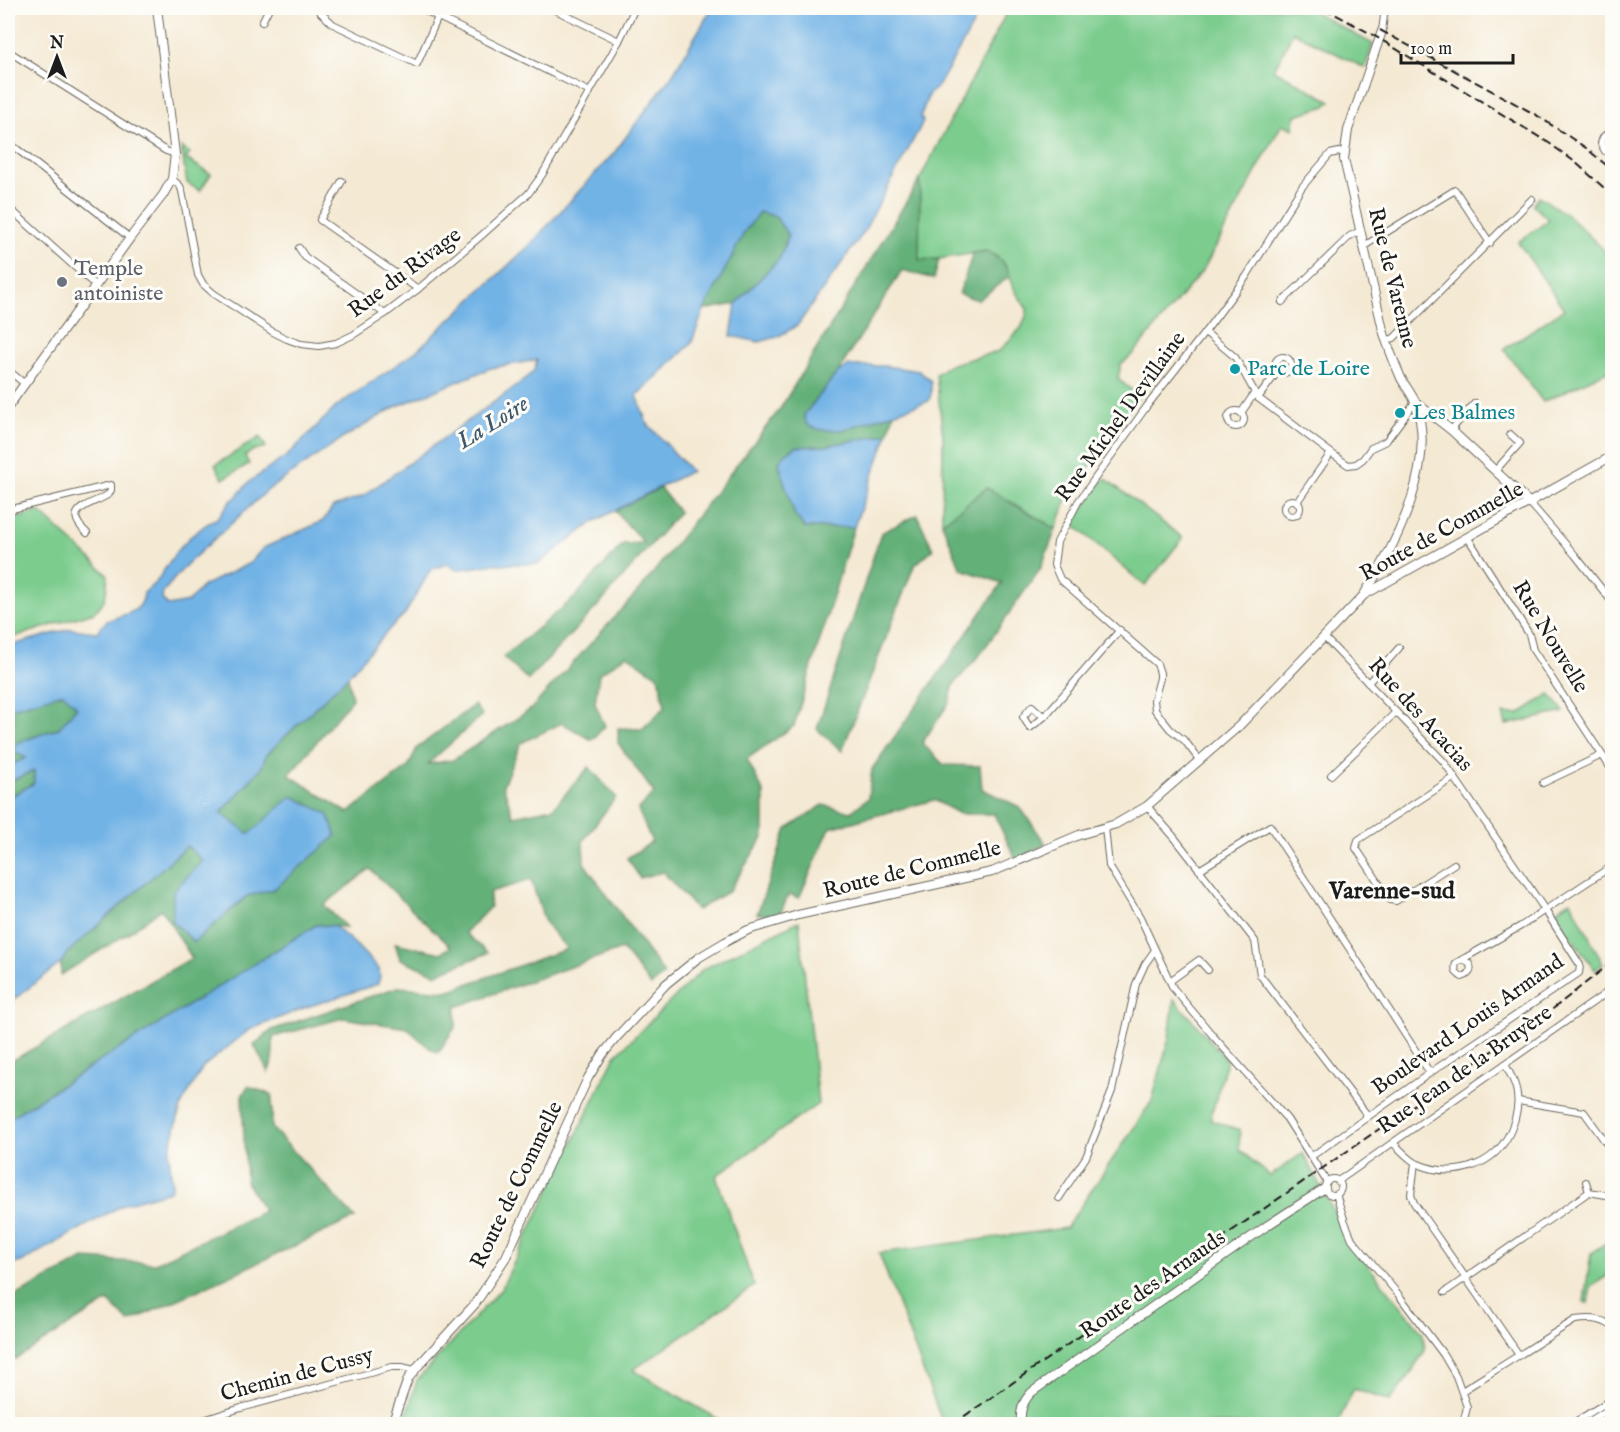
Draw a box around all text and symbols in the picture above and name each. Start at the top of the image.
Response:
north arrow [27,27,87,87]
scale bar [1401,27,1514,65]
text: N [49,34,64,54]
text: 100 m [1410,38,1452,61]
street label: Rue de Varenne [1361,205,1423,351]
street label: Rue du Rivage [343,221,467,325]
place label: Temple antoiniste [74,255,163,308]
marker: Temple antoiniste [55,275,69,289]
street label: Rue Michel Devillaine [1050,326,1192,508]
place label: Parc de Loire [1247,355,1370,383]
marker: Parc de Loire [1228,362,1242,376]
water label: La Loire [450,389,535,458]
place label: Les Balmes [1412,399,1515,427]
marker: Les Balmes [1393,406,1407,420]
street label: Route de Commelle [1355,476,1529,588]
street label: Rue Nouvelle [1505,576,1595,698]
street label: Rue des Acacias [1362,652,1478,778]
street label: Route de Commelle [820,834,1004,906]
district label: Varenne-sud [1328,876,1456,907]
street label: Boulevard Louis Armand [1367,948,1570,1102]
street label: Rue Jean de la Bruyère [1372,999,1558,1141]
street label: Route de Commelle [464,1097,570,1273]
street label: Route des Arnauds [1075,1224,1231,1346]
street label: Chemin de Cussy [218,1341,377,1409]

